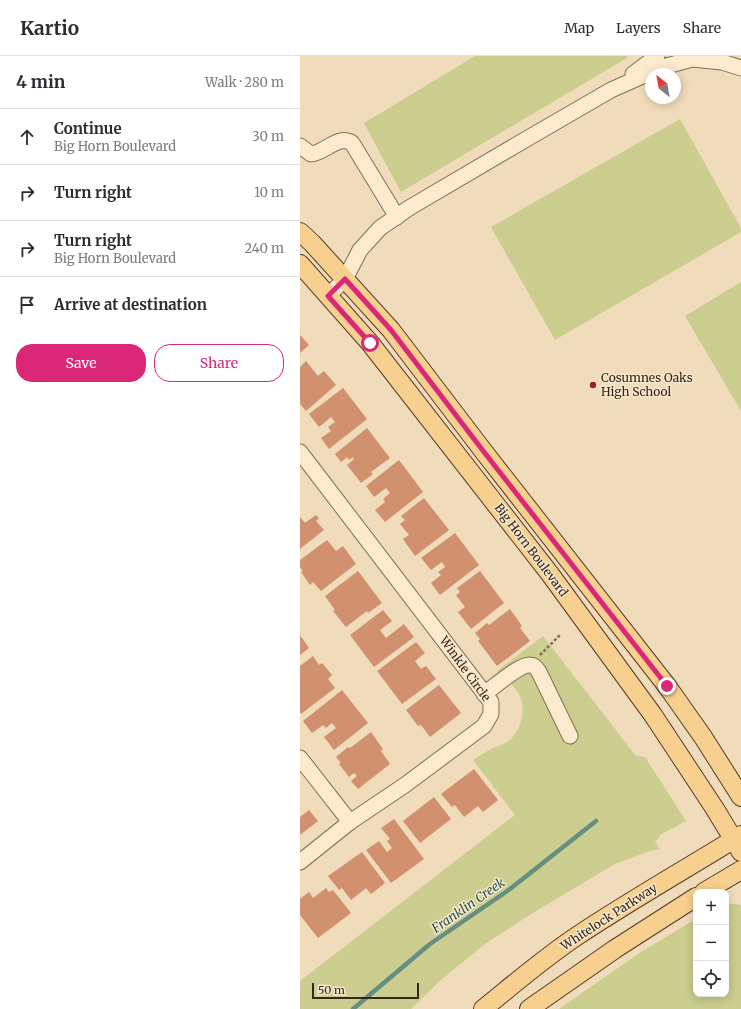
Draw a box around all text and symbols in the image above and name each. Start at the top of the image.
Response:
text: Kartio [20,16,79,40]
text: Map [564,19,594,37]
text: Layers [616,19,661,37]
text: Share [683,19,721,37]
north arrow [645,68,681,104]
text: 4 min [16,71,65,93]
text: Walk · 280 m [205,74,284,91]
text: Continue [54,119,122,138]
icon: ahead [16,126,38,148]
text: 30 m [252,128,284,145]
text: Big Horn Boulevard [54,138,176,155]
icon: right [16,182,38,204]
text: Turn right [54,183,132,202]
text: 10 m [254,184,284,201]
text: Turn right [54,231,132,250]
icon: right [16,238,38,260]
text: 240 m [244,240,284,257]
text: Big Horn Boulevard [54,250,176,267]
icon: arrive [16,294,38,316]
text: Arrive at destination [54,295,207,314]
route start [361,334,379,352]
button: Save [16,344,146,382]
button: Share [154,344,284,382]
place label: Cosumnes Oaks High School [601,370,693,399]
marker: Cosumnes Oaks High School [588,380,598,390]
street label: Big Horn Boulevard [491,500,571,599]
street label: Winkle Circle [436,632,494,704]
route end [658,677,676,695]
water label: Franklin Creek [428,874,508,937]
street label: Whitelock Parkway [557,880,660,954]
map controls [693,889,729,997]
button: + [693,889,729,925]
button: − [693,925,729,961]
button: locate [693,961,729,997]
scale bar [312,981,419,1000]
text: 50 m [318,983,345,997]

